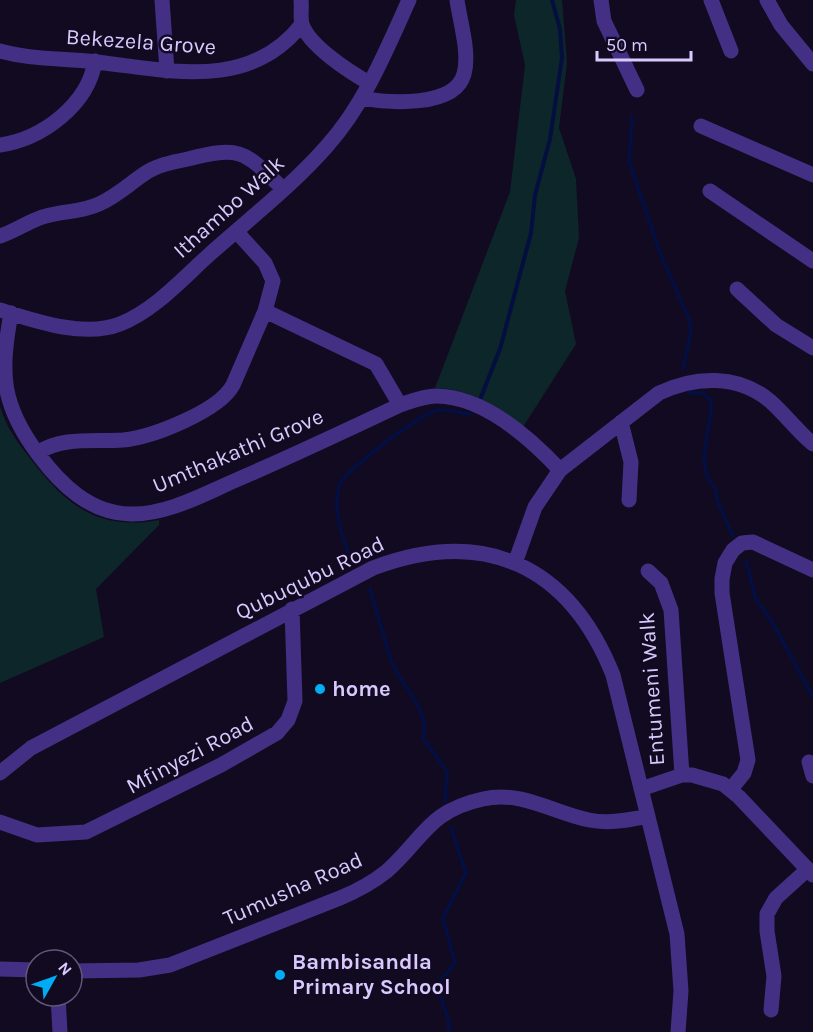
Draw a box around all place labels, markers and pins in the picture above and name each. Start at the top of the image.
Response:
place label: home [332,676,391,702]
marker: home [313,682,327,696]
place label: Bambisandla Primary School [292,949,451,1000]
marker: Bambisandla Primary School [273,968,287,982]

